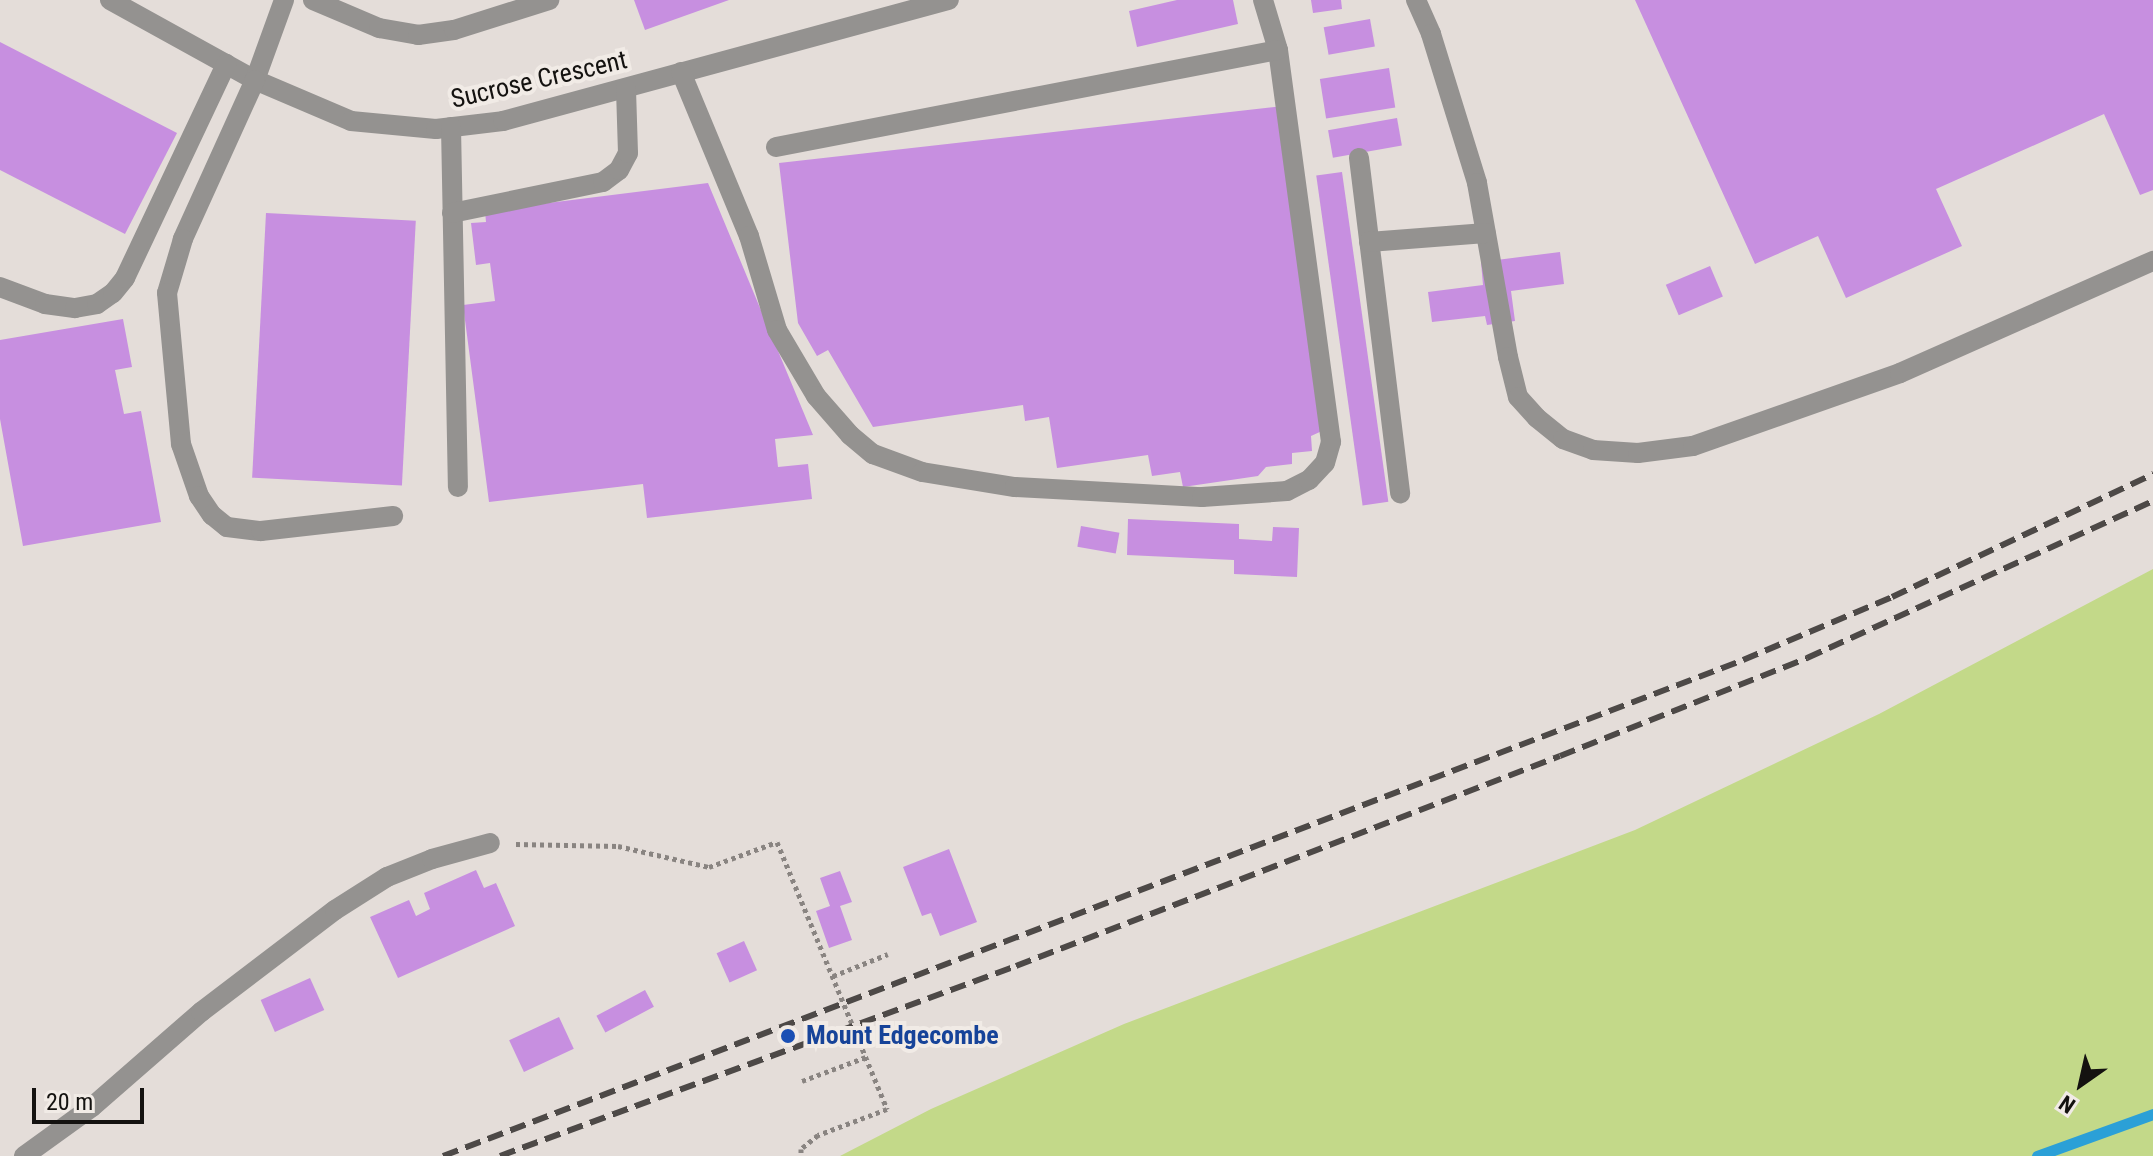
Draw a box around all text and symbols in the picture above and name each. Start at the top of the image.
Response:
street label: Sucrose Crescent [448,45,630,115]
place label: Mount Edgecombe [806,1020,999,1052]
marker: Mount Edgecombe [777,1025,799,1047]
north arrow [2041,1044,2121,1124]
scale bar [36,1072,148,1122]
text: 20 m [46,1088,93,1116]
text: N [2055,1090,2080,1118]

